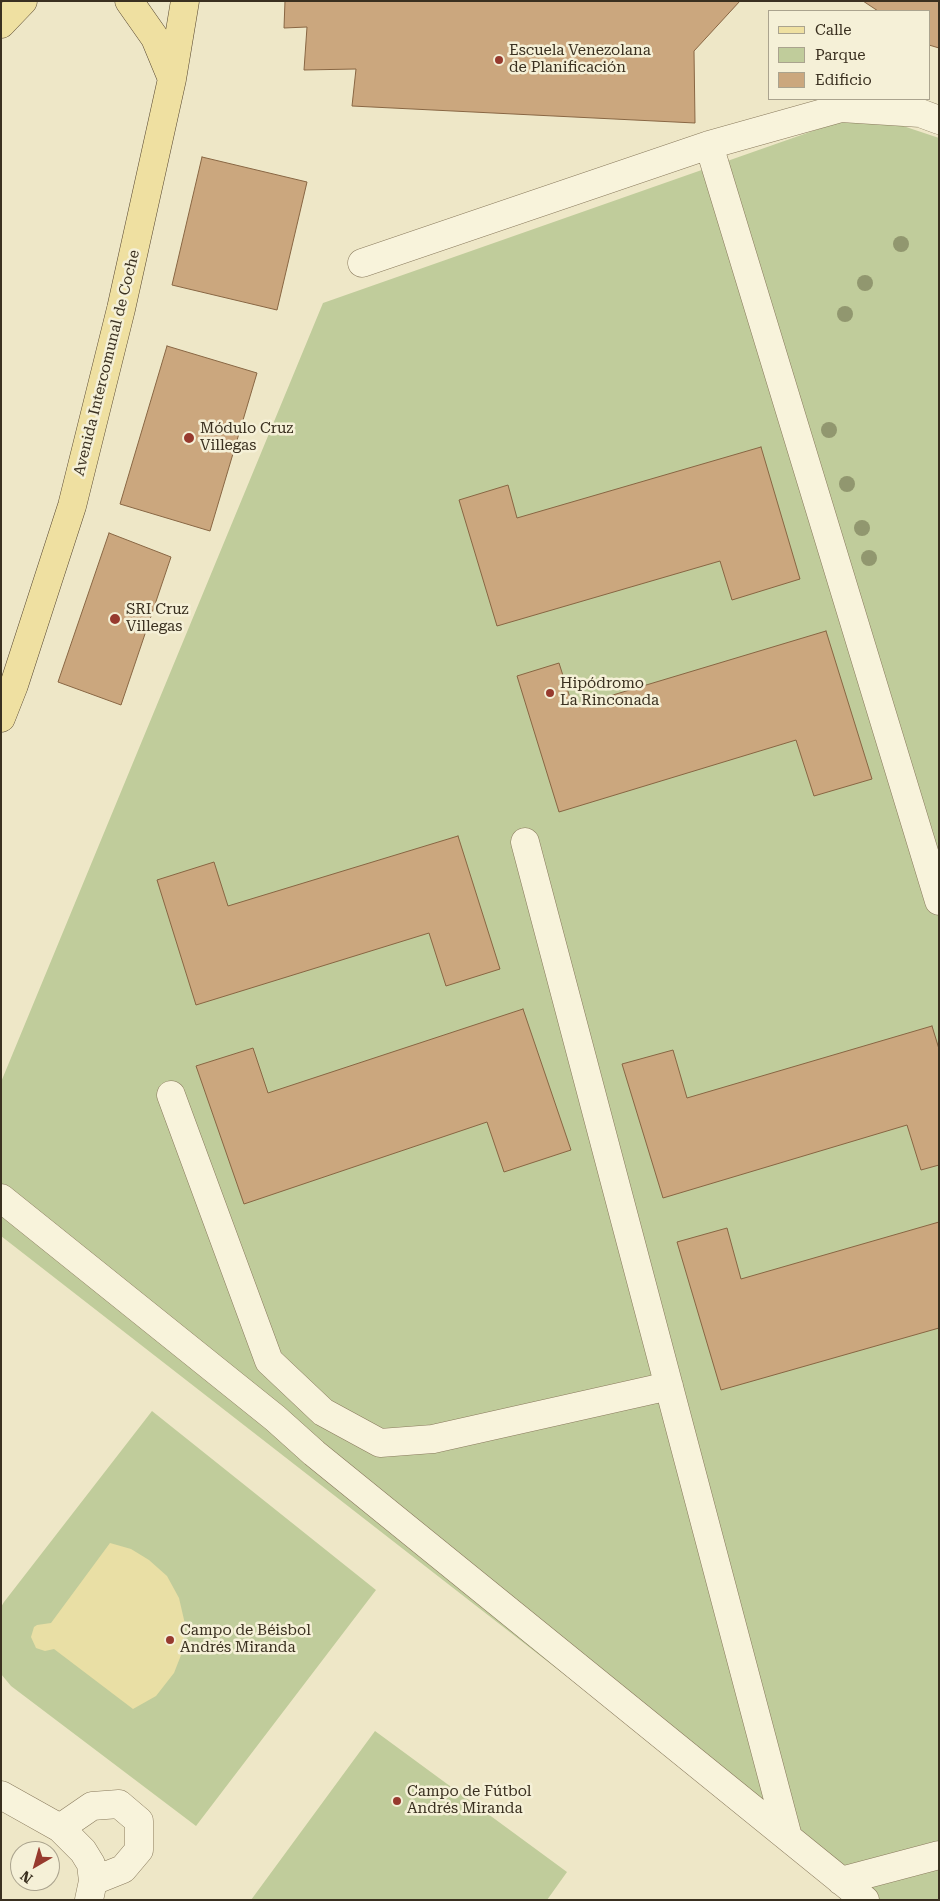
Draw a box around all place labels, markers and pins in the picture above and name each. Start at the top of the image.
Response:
place label: Escuela Venezolana de Planificación [509,42,651,77]
marker: Escuela Venezolana de Planificación [493,54,505,66]
place label: Módulo Cruz Villegas [200,420,293,455]
marker: Módulo Cruz Villegas [182,431,196,445]
place label: SRI Cruz Villegas [126,601,189,636]
marker: SRI Cruz Villegas [108,612,122,626]
place label: Hipódromo La Rinconada [560,675,659,710]
marker: Hipódromo La Rinconada [544,687,556,699]
place label: Campo de Béisbol Andrés Miranda [180,1622,311,1657]
marker: Campo de Béisbol Andrés Miranda [164,1634,176,1646]
place label: Campo de Fútbol Andrés Miranda [407,1783,531,1818]
marker: Campo de Fútbol Andrés Miranda [391,1795,403,1807]

